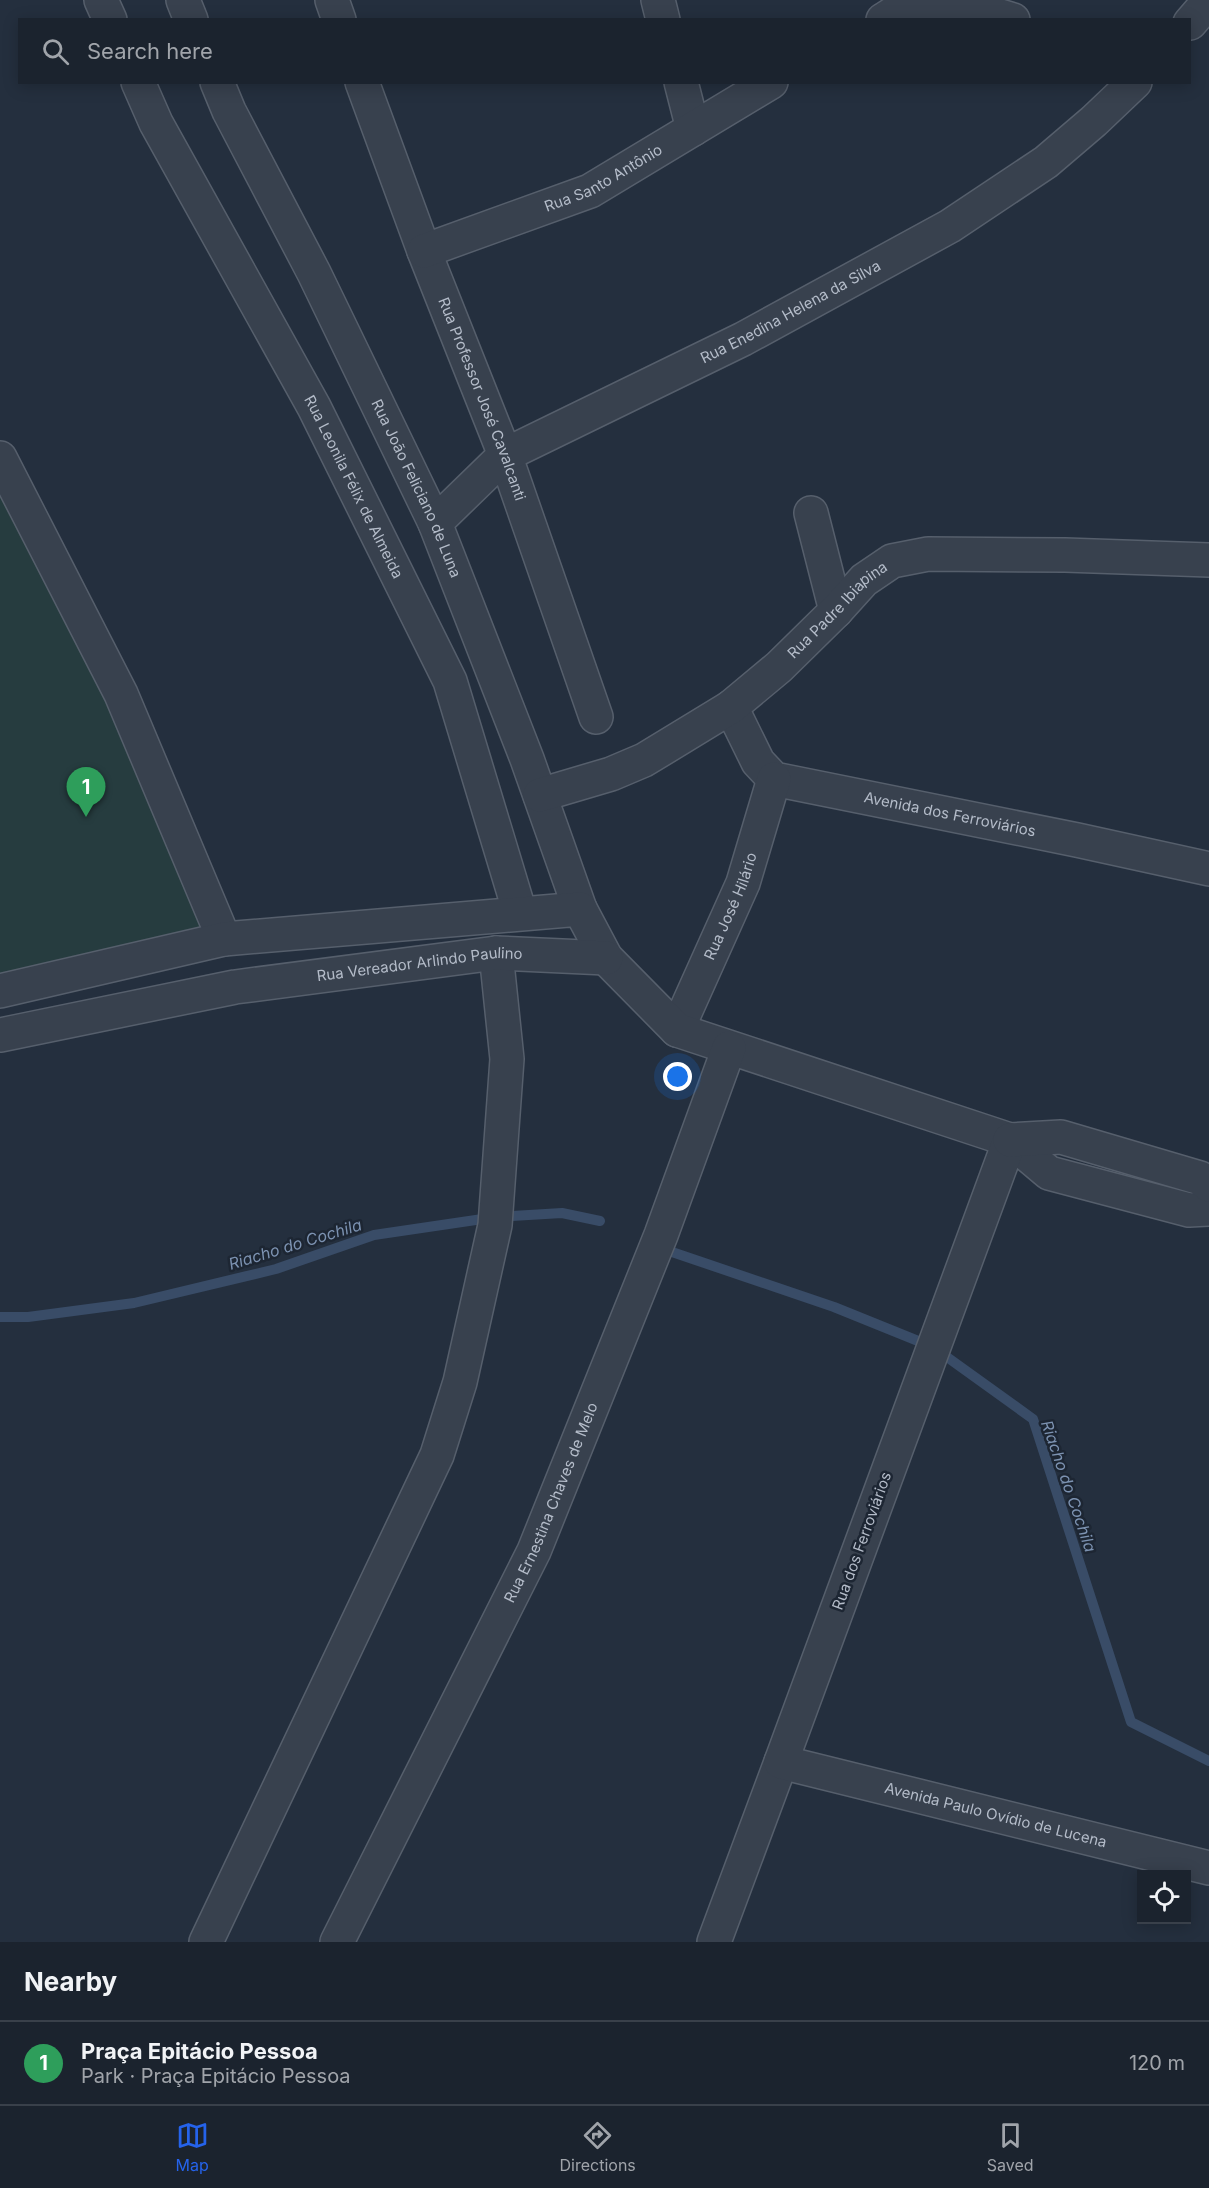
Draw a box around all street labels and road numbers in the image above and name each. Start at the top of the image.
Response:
street label: Rua Santo Antônio [542,140,666,216]
street label: Rua Enedina Helena da Silva [697,256,884,367]
street label: Rua Professor José Cavalcanti [434,294,530,503]
street label: Rua Leonila Félix de Almeida [300,392,408,582]
street label: Rua João Feliciano de Luna [368,396,465,580]
street label: Rua Padre Ibiapina [783,557,891,662]
street label: Avenida dos Ferroviários [862,787,1038,841]
street label: Rua José Hilário [700,850,761,963]
street label: Rua Vereador Arlindo Paulino [316,943,523,985]
street label: Rua Ernestina Chaves de Melo [500,1400,602,1606]
street label: Rua dos Ferroviários [828,1469,895,1612]
street label: Avenida Paulo Ovídio de Lucena [883,1778,1109,1851]

